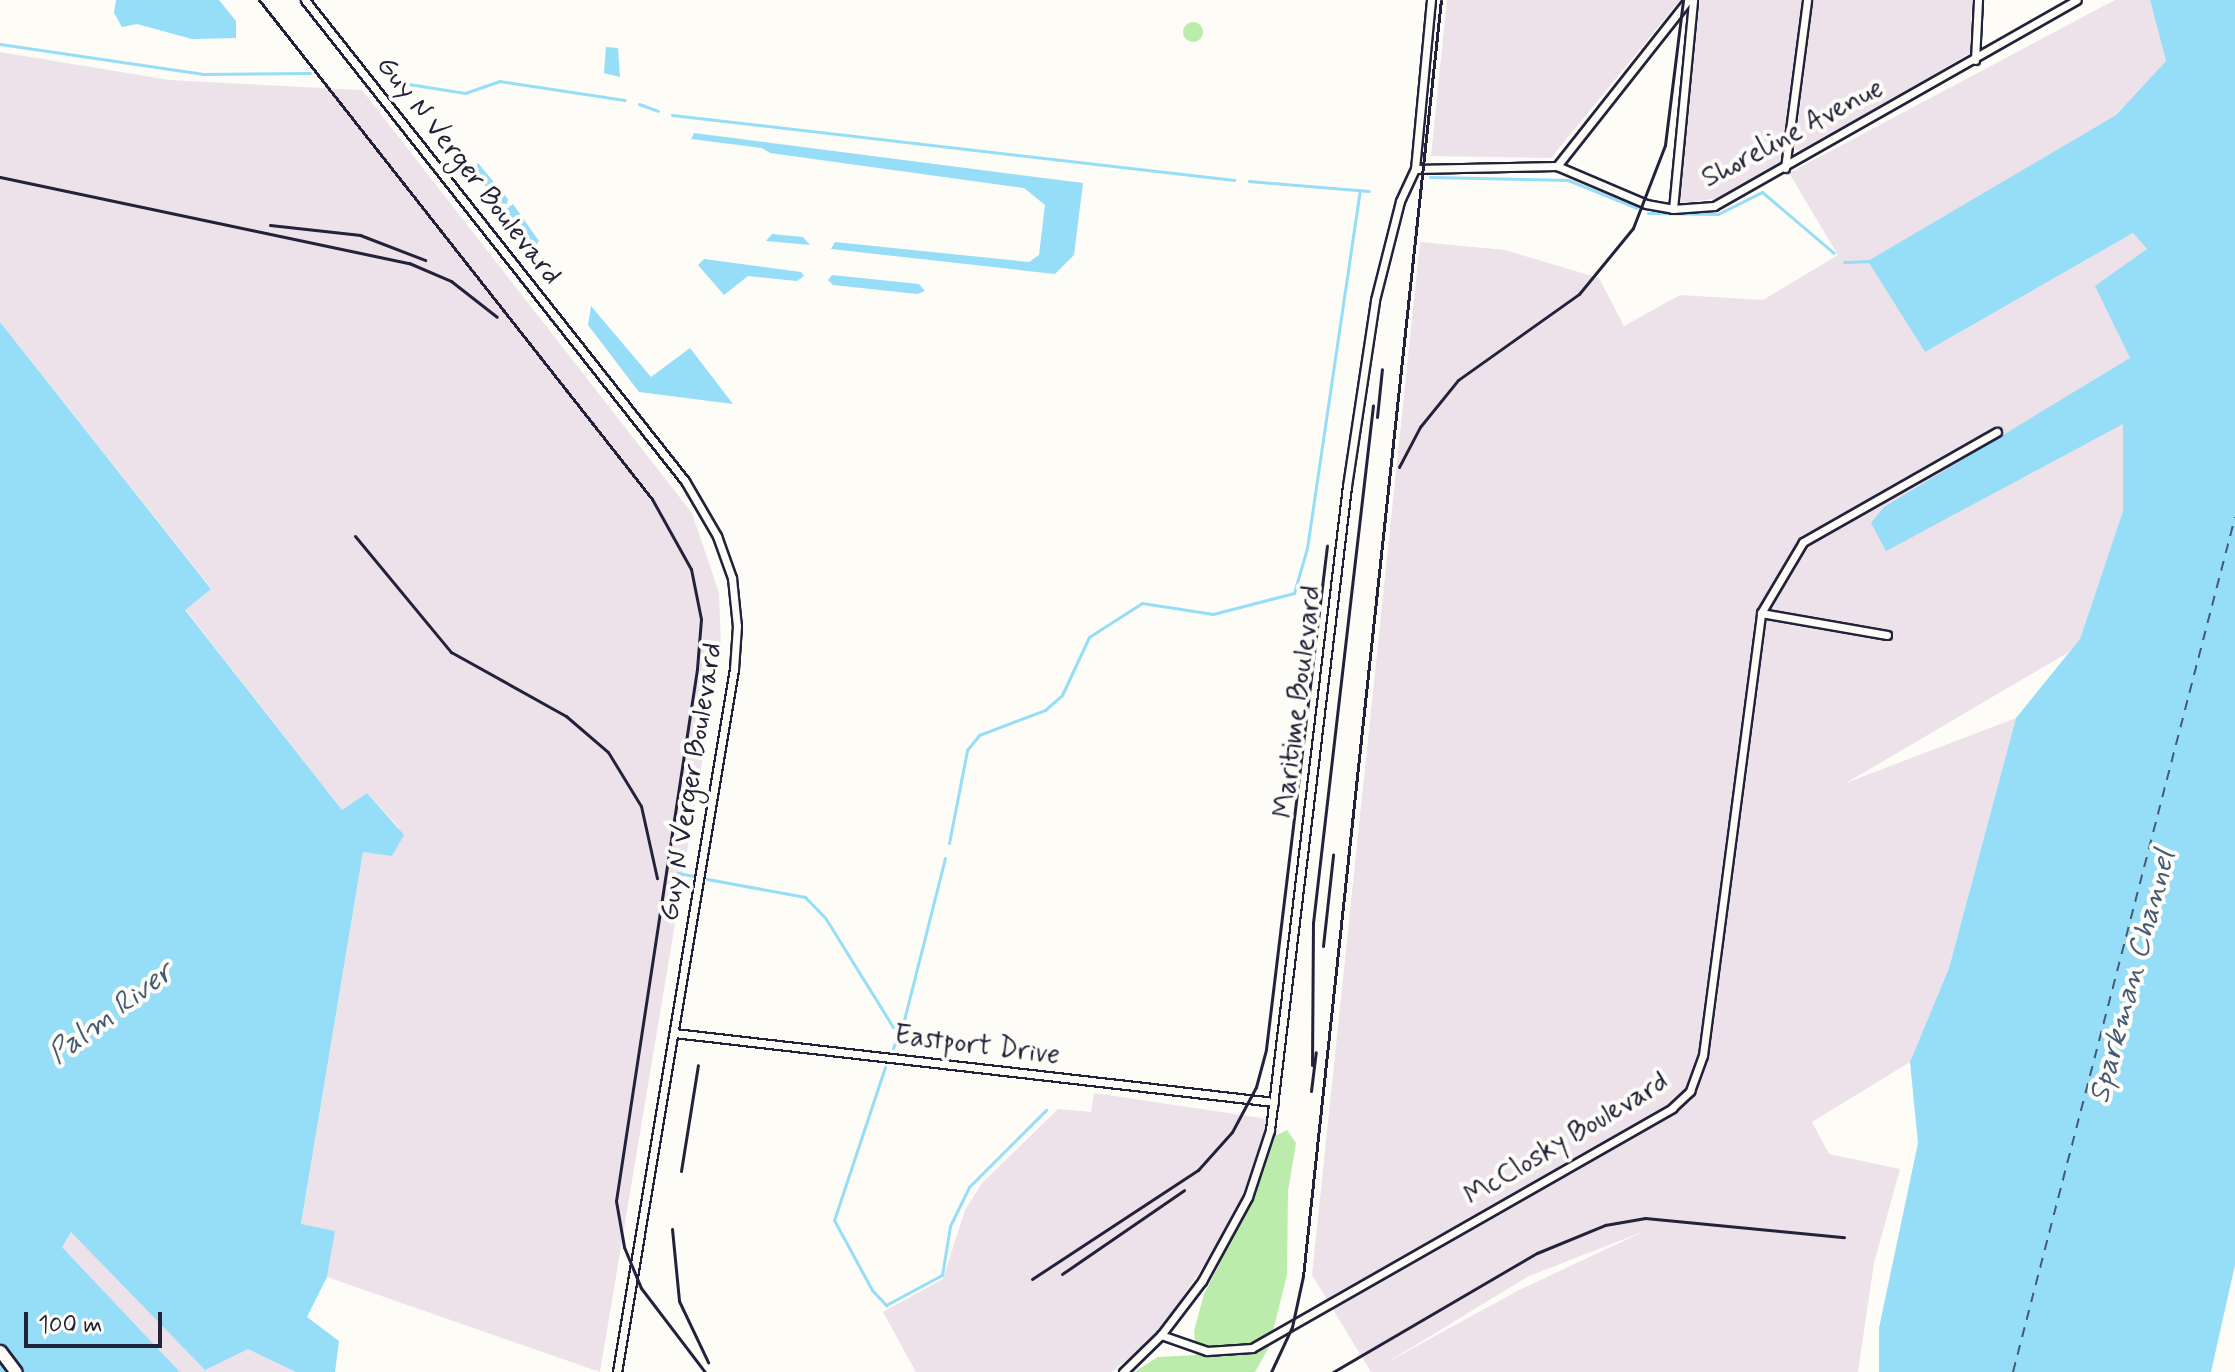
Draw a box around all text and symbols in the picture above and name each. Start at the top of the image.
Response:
street label: Guy N Verger Boulevard [369,51,567,291]
street label: Shoreline Avenue [1695,71,1891,197]
street label: Maritime Boulevard [1268,586,1330,818]
street label: Guy N Verger Boulevard [654,642,730,922]
water label: Sparkman Channel [2082,847,2184,1107]
water label: Palm River [42,955,180,1073]
street label: Eastport Drive [892,1019,1062,1073]
street label: McClosky Boulevard [1459,1066,1675,1214]
scale bar [28,1296,166,1346]
text: 100 m [38,1310,102,1341]

